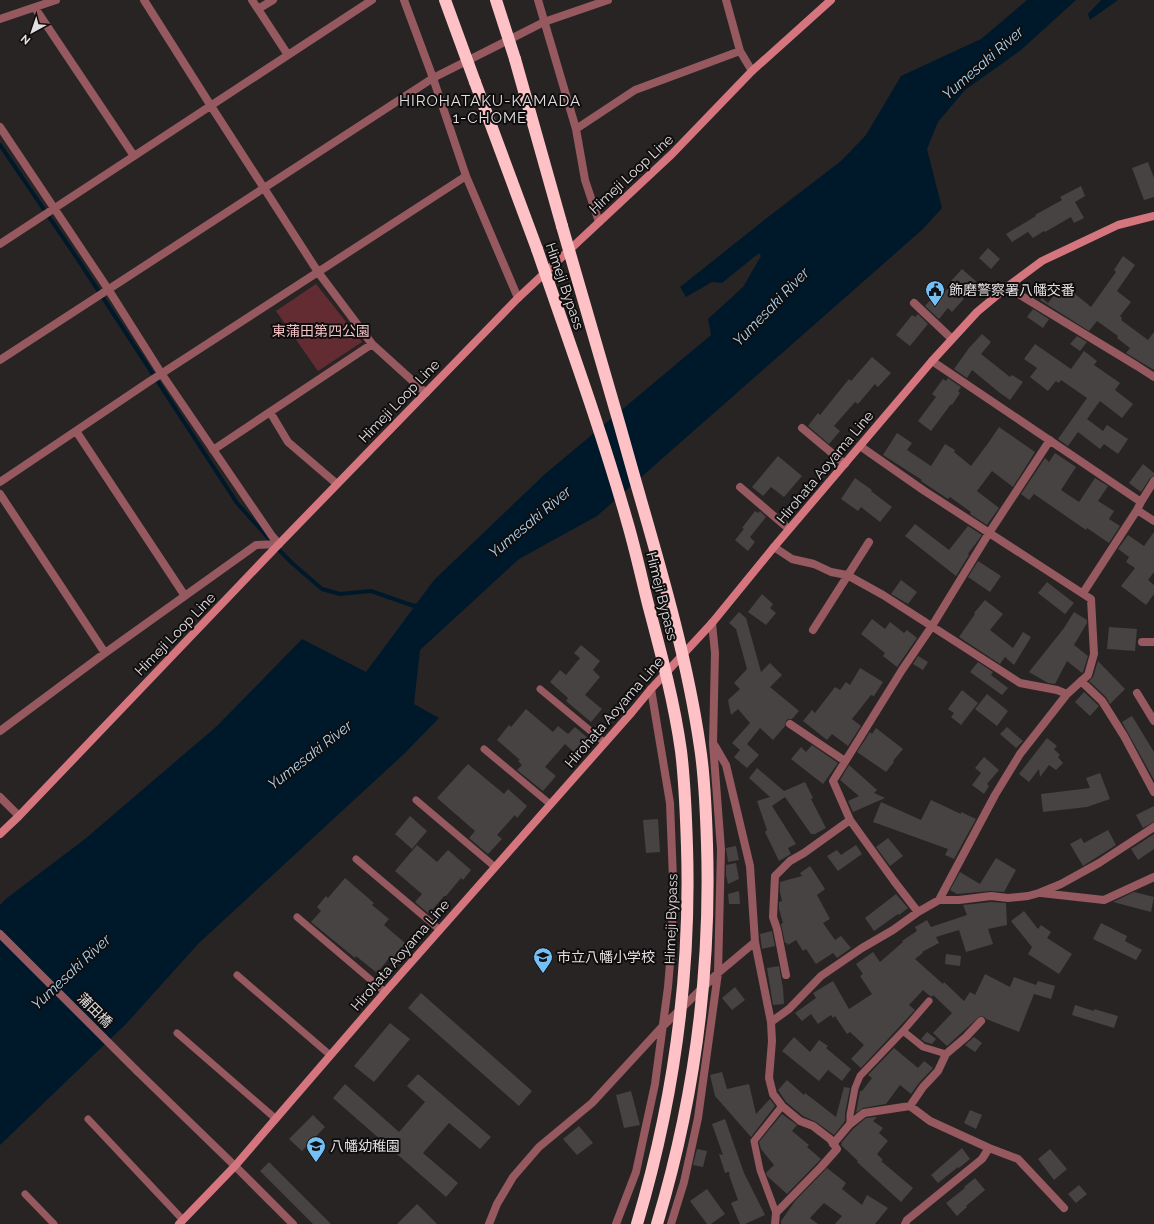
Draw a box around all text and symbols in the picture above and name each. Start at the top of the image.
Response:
north arrow [12,12,52,52]
water label: Yumesaki River [939,22,1028,103]
text: N [18,32,33,47]
district label: HIROHATAKU-KAMADA 1-CHOME [399,92,581,127]
street label: Himeji Loop Line [586,131,676,217]
street label: Himeji Bypass [543,240,587,332]
water label: Yumesaki River [729,264,813,350]
public building icon: 飾磨警察署八幡交番 [924,279,946,307]
place label: 飾磨警察署八幡交番 [949,282,1075,298]
park label: 東蒲田第四公園 [272,323,370,339]
street label: Himeji Loop Line [355,356,443,446]
street label: Hirohata Aoyama Line [773,408,877,526]
water label: Yumesaki River [485,482,575,562]
street label: Himeji Bypass [643,550,681,642]
street label: Himeji Loop Line [131,589,219,679]
street label: Hirohata Aoyama Line [562,653,666,771]
water label: Yumesaki River [264,716,356,793]
street label: Himeji Bypass [661,873,681,965]
street label: Hirohata Aoyama Line [348,896,452,1014]
water label: Yumesaki River [28,930,115,1013]
school or university icon: 市立八幡小学校 [532,946,554,974]
place label: 市立八幡小学校 [557,949,655,965]
street label: 蒲田橋 [74,989,116,1031]
school or university icon: 八幡幼稚園 [305,1135,327,1163]
place label: 八幡幼稚園 [330,1138,400,1154]

